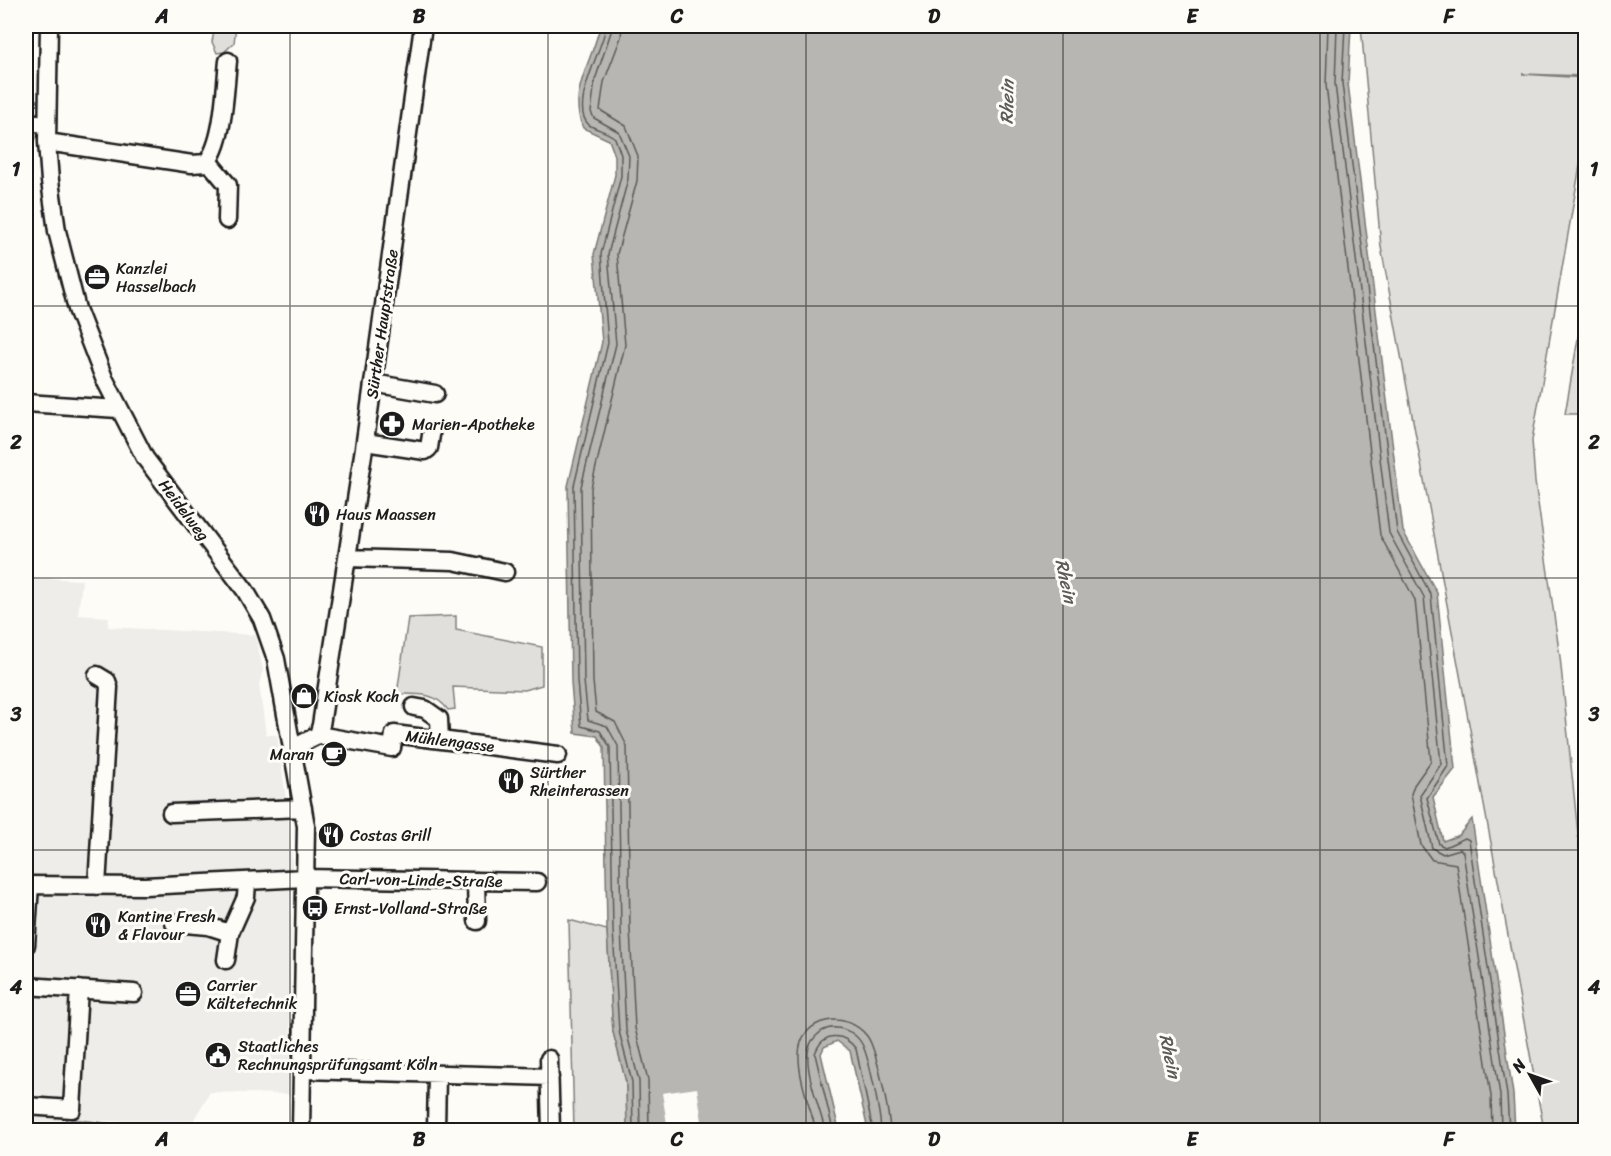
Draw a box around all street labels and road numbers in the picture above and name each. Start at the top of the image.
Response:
street label: Sürther Hauptstraße [357,247,407,401]
street label: Heidelweg [151,473,217,547]
street label: Mühlengasse [404,721,496,761]
street label: Carl-von-Linde-Straße [339,864,503,896]

